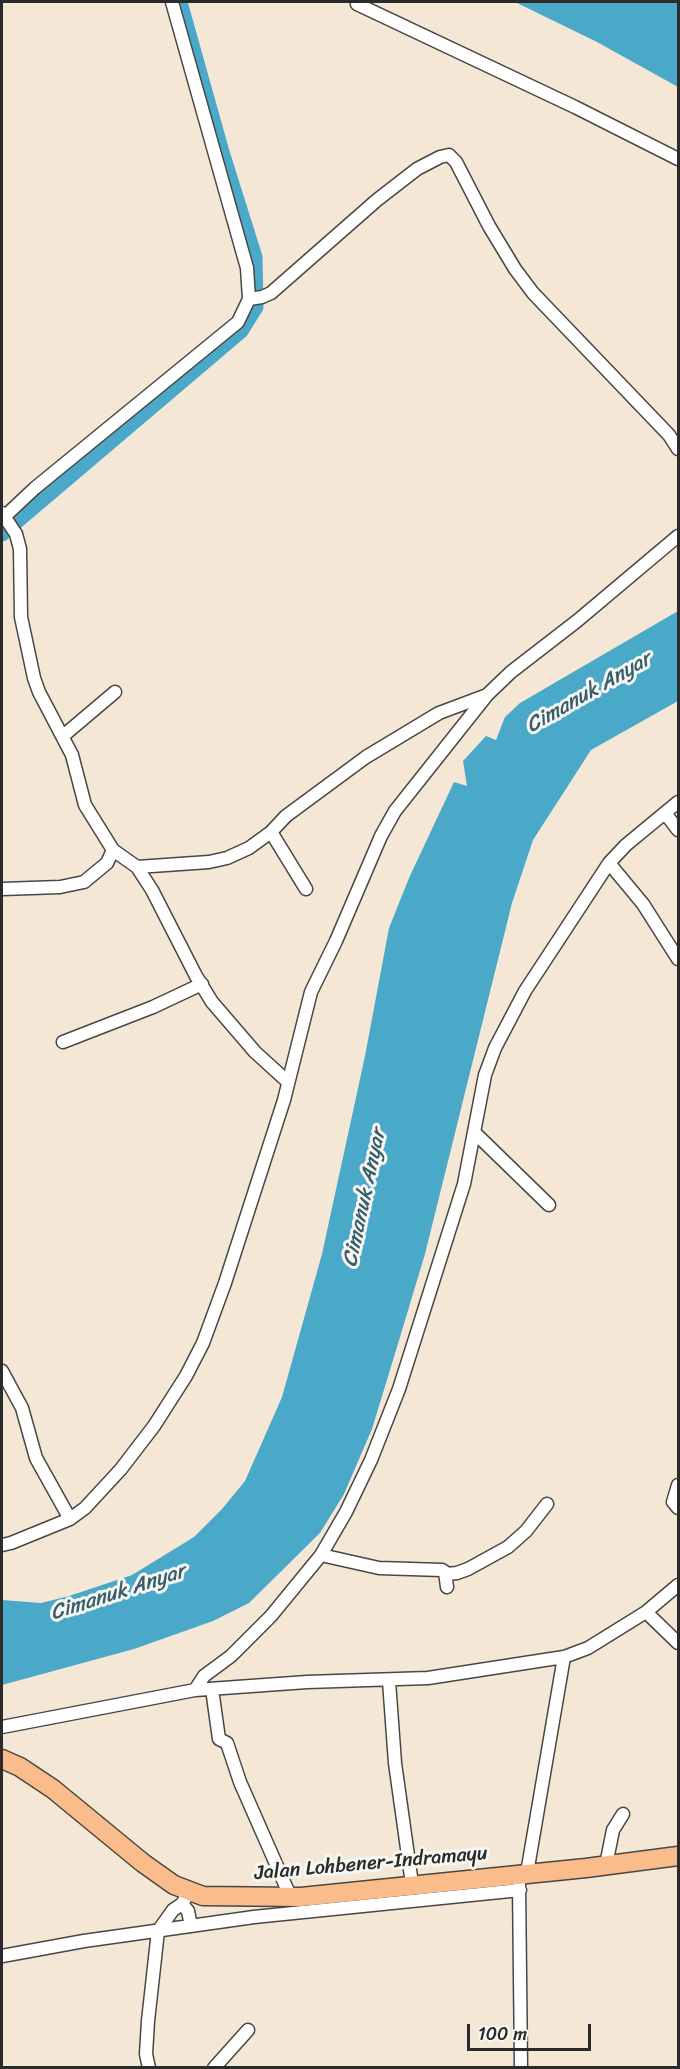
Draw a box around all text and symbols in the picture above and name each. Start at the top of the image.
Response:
water label: Cimanuk Anyar [522,647,656,739]
water label: Cimanuk Anyar [338,1127,392,1269]
water label: Cimanuk Anyar [48,1559,188,1627]
street label: Jalan Lohbener-Indramayu [253,1842,489,1886]
scale bar [470,2012,594,2050]
text: 100 m [478,2018,527,2050]

